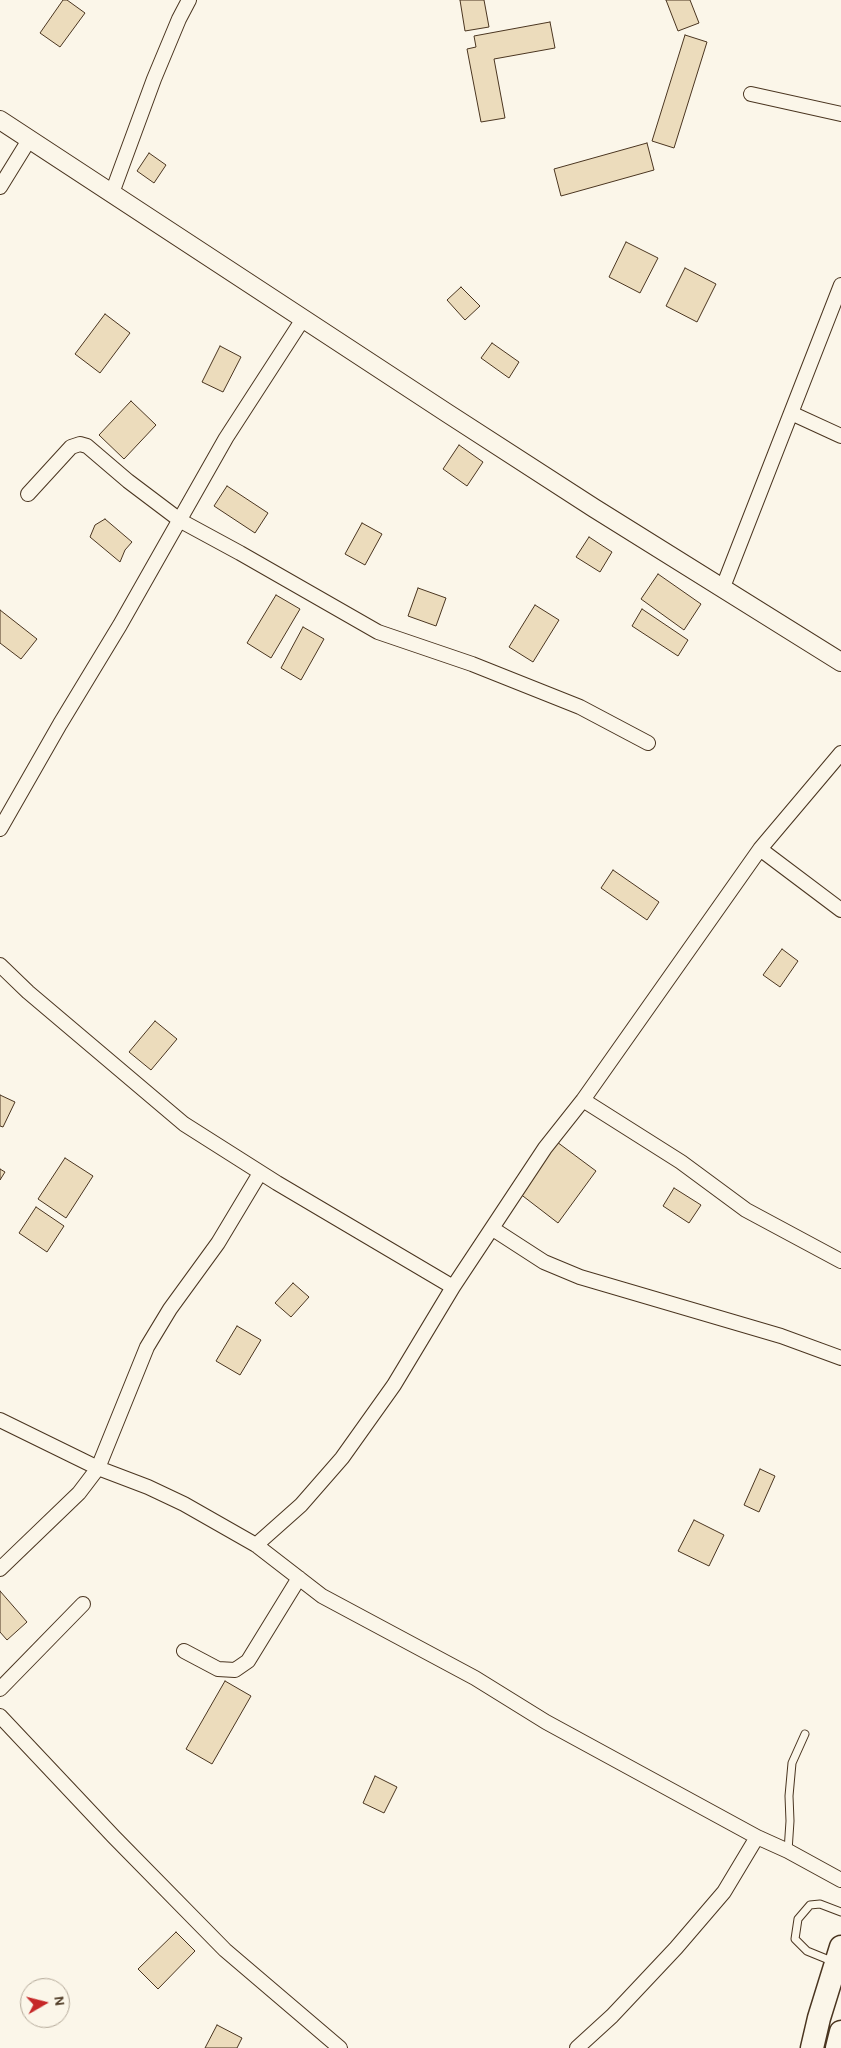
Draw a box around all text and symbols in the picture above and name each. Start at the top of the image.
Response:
north arrow [20,1978,70,2028]
text: N [50,1995,68,2007]

